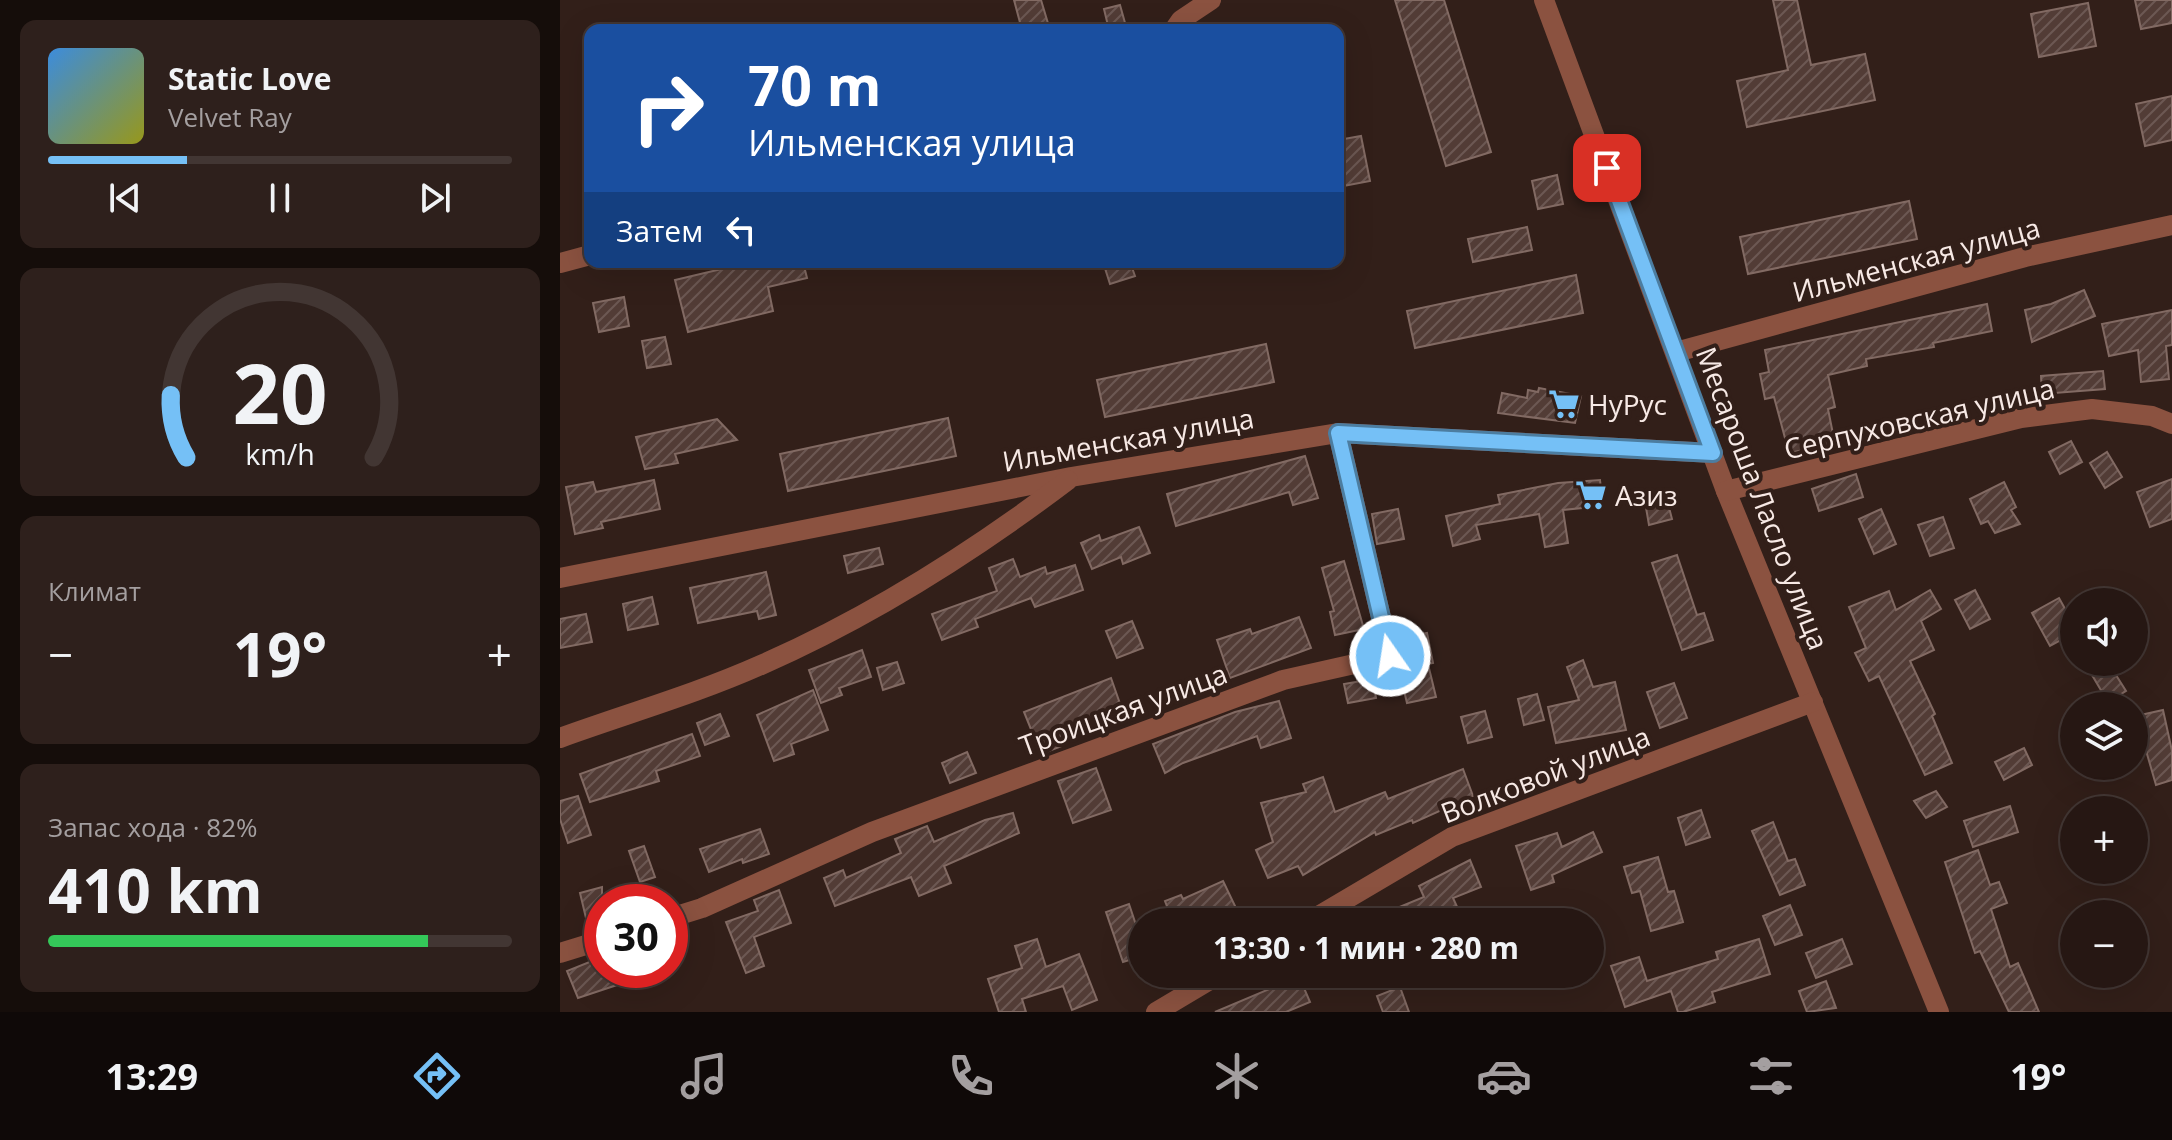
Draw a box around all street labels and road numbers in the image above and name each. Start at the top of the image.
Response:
street label: Ильменская улица [1788,208,2044,310]
street label: Месароша Ласло улица [1688,341,1838,655]
street label: Серпуховская улица [1780,368,2058,468]
street label: Ильменская улица [999,398,1257,480]
street label: Троицкая улица [1014,654,1232,764]
street label: Волковой улица [1435,717,1655,831]

